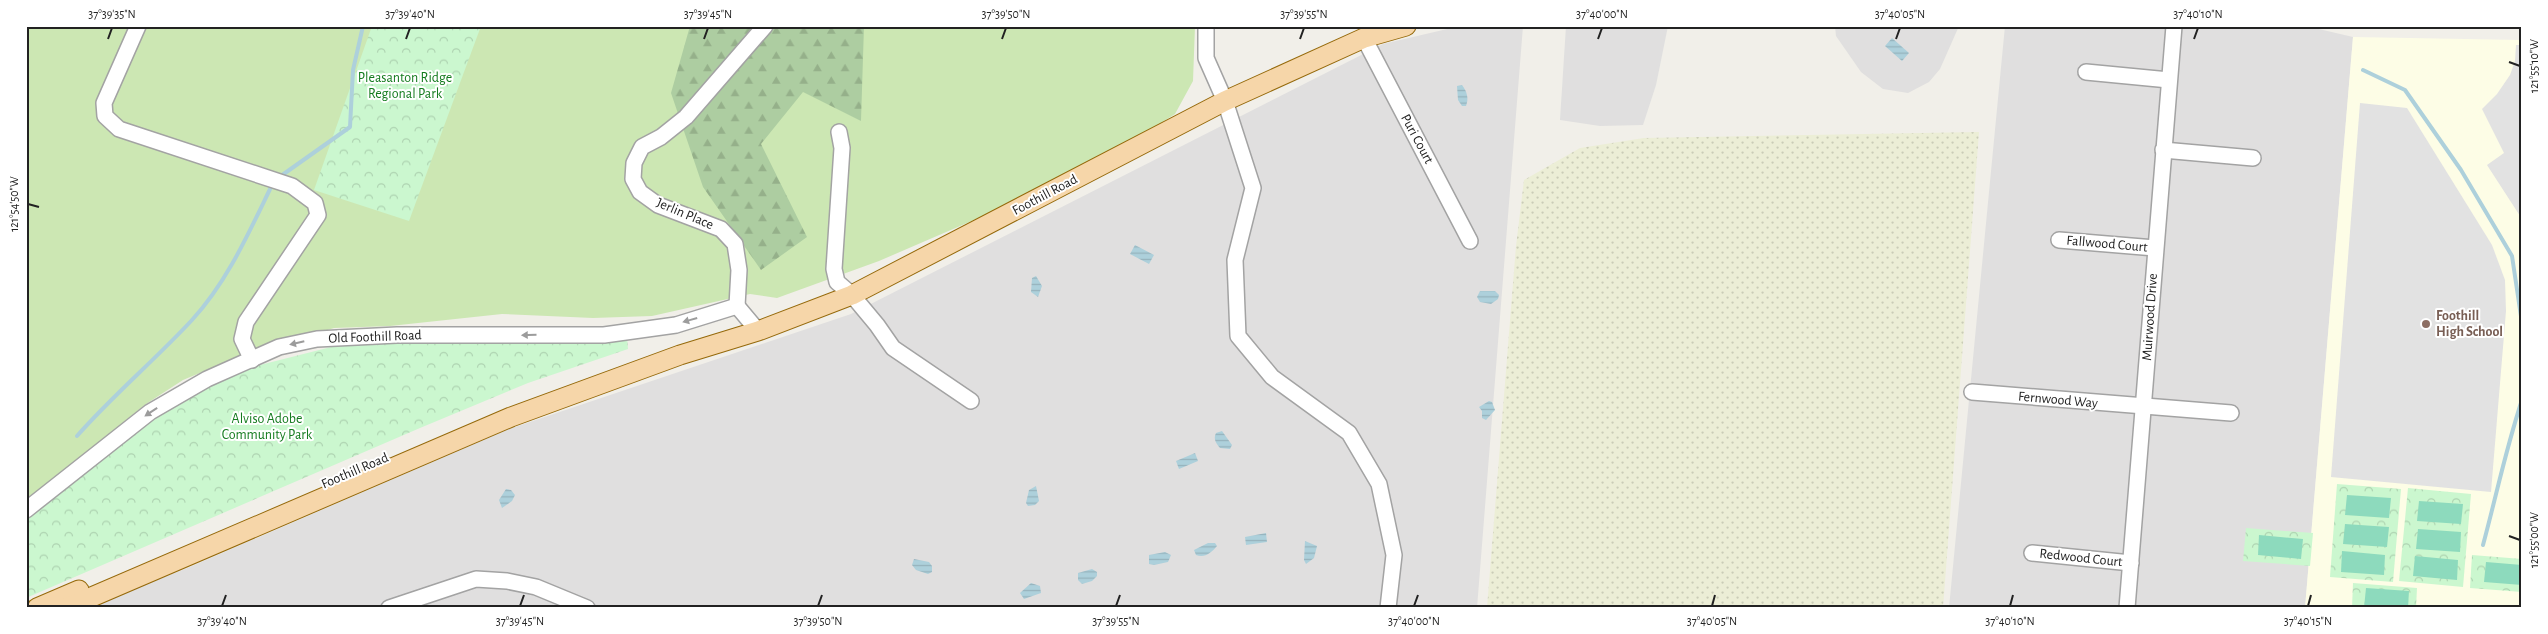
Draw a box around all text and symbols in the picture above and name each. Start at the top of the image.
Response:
text: 37°39'35"N [88,8,136,20]
text: 37°39'40"N [385,8,435,20]
text: 37°39'45"N [684,8,732,20]
text: 37°39'50"N [982,8,1030,20]
text: 37°39'55"N [1280,8,1328,20]
text: 37°40'00"N [1576,8,1628,20]
text: 37°40'05"N [1875,8,1925,20]
text: 37°40'10"N [2173,8,2223,20]
text: 121°55'10"W [2528,39,2540,93]
park label: Pleasanton Ridge Regional Park [358,71,452,101]
street label: Puri Court [1398,112,1436,167]
street label: Foothill Road [1010,172,1080,218]
text: 121°54'50"W [8,176,20,232]
street label: Jerlin Place [654,196,716,232]
street label: Fallwood Court [2066,233,2149,255]
street label: Muirwood Drive [2140,273,2160,361]
place label: Foothill High School [2436,309,2503,339]
one-way arrow [683,317,698,325]
marker: Foothill High School [2420,318,2432,330]
street label: Old Foothill Road [328,328,422,346]
one-way arrow [521,331,537,339]
one-way arrow [289,339,305,347]
street label: Fernwood Way [2018,390,2099,410]
one-way arrow [144,407,158,417]
park label: Alviso Adobe Community Park [222,412,313,442]
street label: Foothill Road [319,451,391,491]
text: 121°55'00"W [2528,512,2540,568]
street label: Redwood Court [2039,547,2124,569]
text: 37°39'40"N [197,615,247,627]
text: 37°39'45"N [496,615,544,627]
text: 37°39'50"N [794,615,842,627]
text: 37°39'55"N [1092,615,1140,627]
text: 37°40'00"N [1388,615,1440,627]
text: 37°40'05"N [1687,615,1737,627]
text: 37°40'10"N [1985,615,2035,627]
text: 37°40'15"N [2284,615,2332,627]

